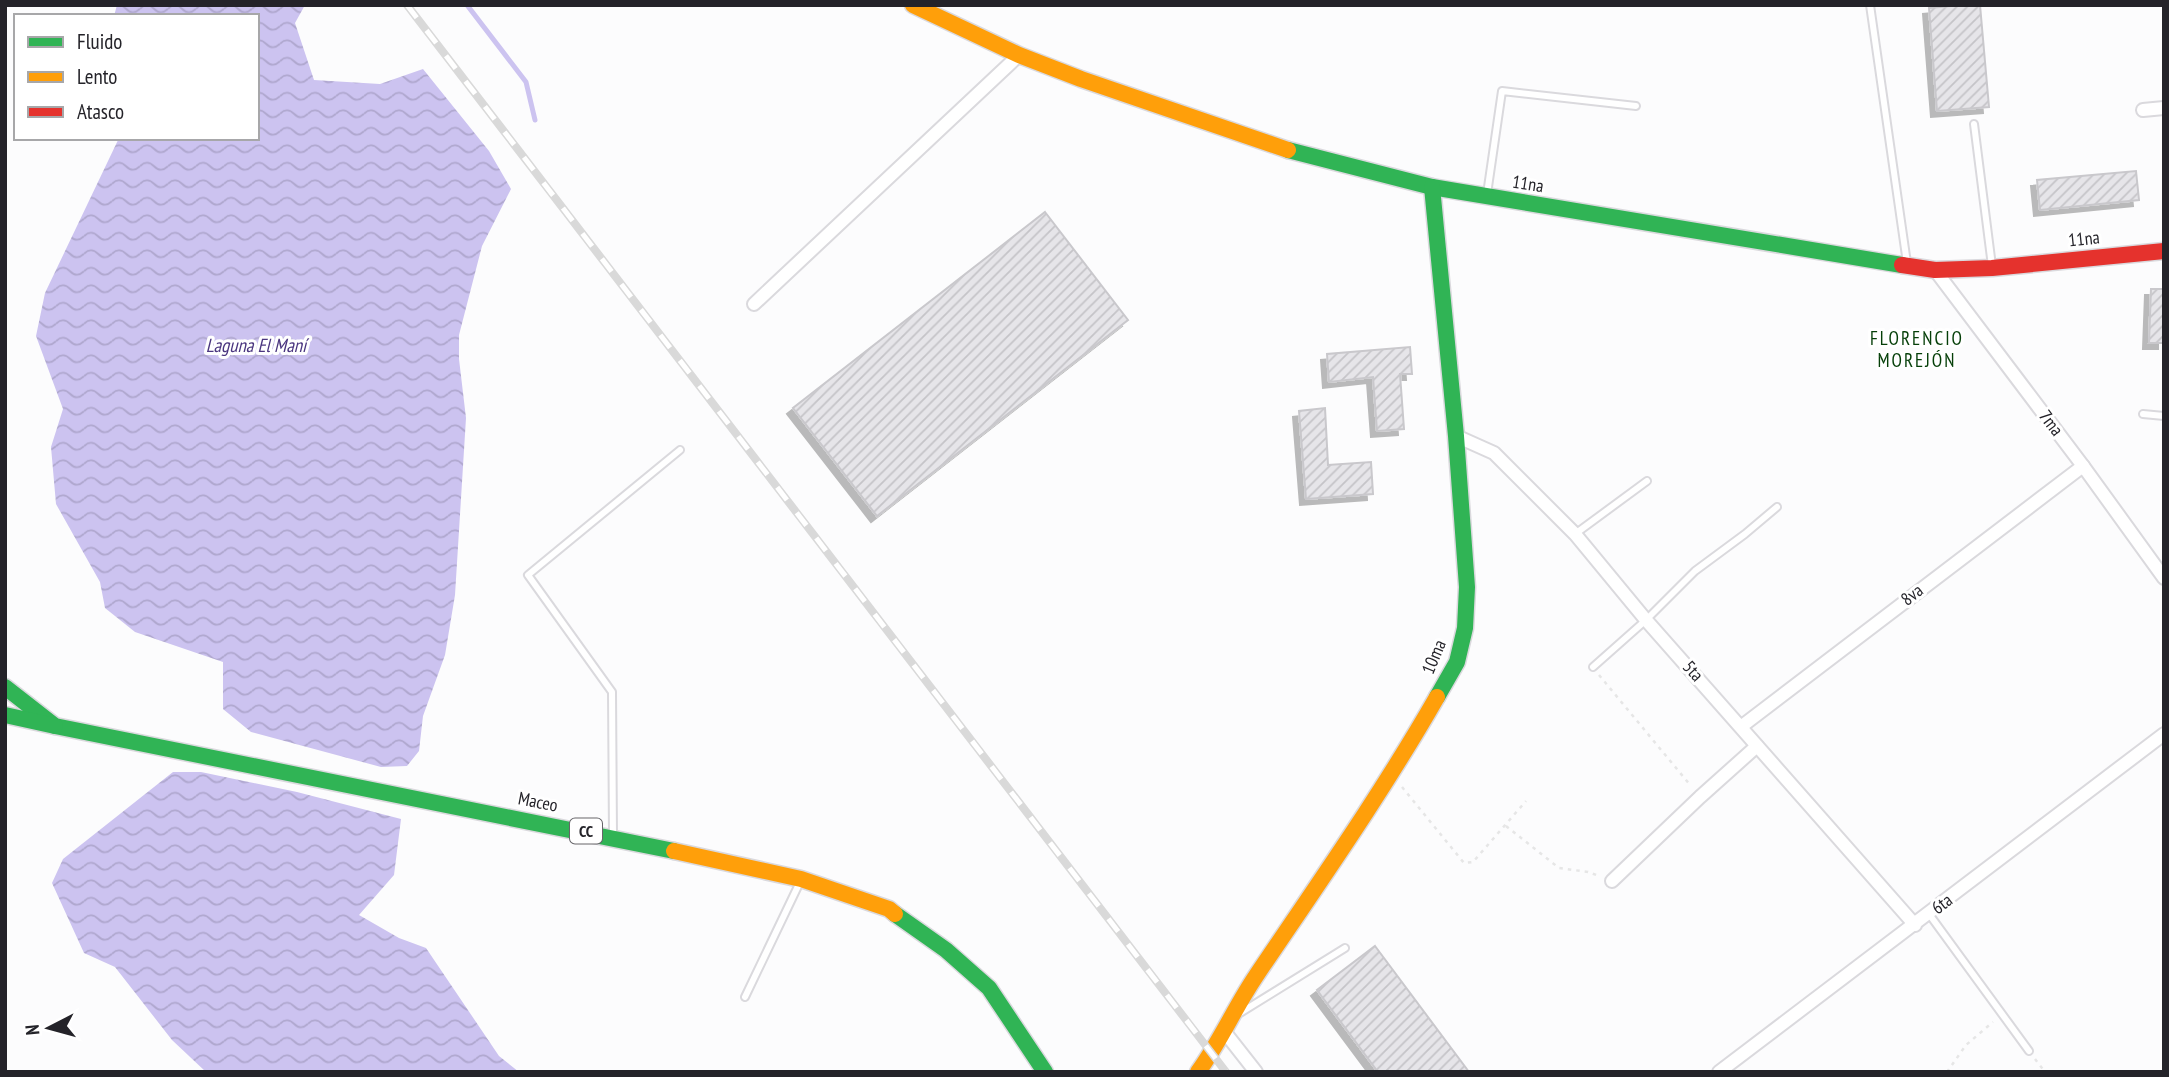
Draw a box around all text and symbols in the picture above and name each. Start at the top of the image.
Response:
legend [14,14,259,140]
text: Fluido [77,28,122,55]
text: Lento [77,63,117,90]
text: Atasco [77,98,124,125]
street label: 11na [1511,170,1545,197]
street label: 11na [2067,225,2101,252]
district label: FLORENCIO MOREJÓN [1870,326,1964,372]
water label: Laguna El Maní [206,333,310,357]
street label: 7ma [2034,405,2069,440]
street label: 8va [1896,579,1928,611]
street label: 10ma [1416,636,1451,677]
street label: 5ta [1678,655,1709,686]
street label: Maceo [516,786,560,817]
road number: CC [570,818,602,844]
street label: 6ta [1927,888,1957,919]
north arrow [14,993,84,1063]
text: N [20,1023,45,1036]

